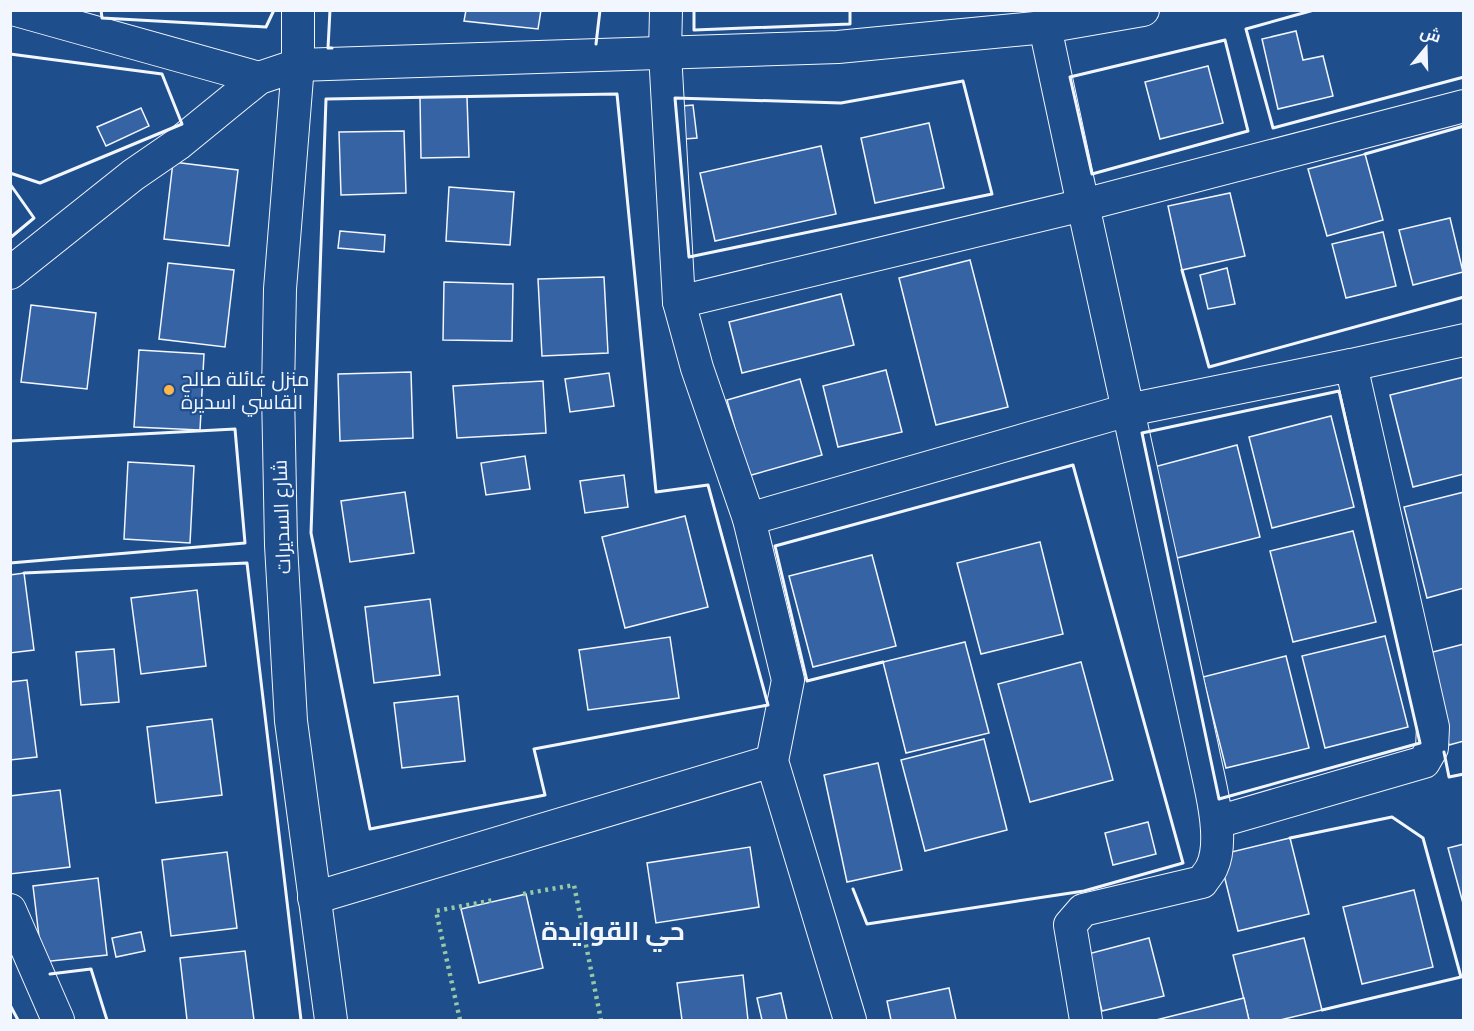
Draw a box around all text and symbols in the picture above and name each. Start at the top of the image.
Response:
north arrow [1396,18,1456,78]
text: ش [1418,21,1444,47]
place label: منزل عائلة صالح القاسي اسديرة [181,365,309,417]
marker: منزل عائلة صالح القاسي اسديرة [162,383,176,397]
street label: شارع السديرات [266,459,297,575]
district label: حي القوايدة [541,913,685,952]

